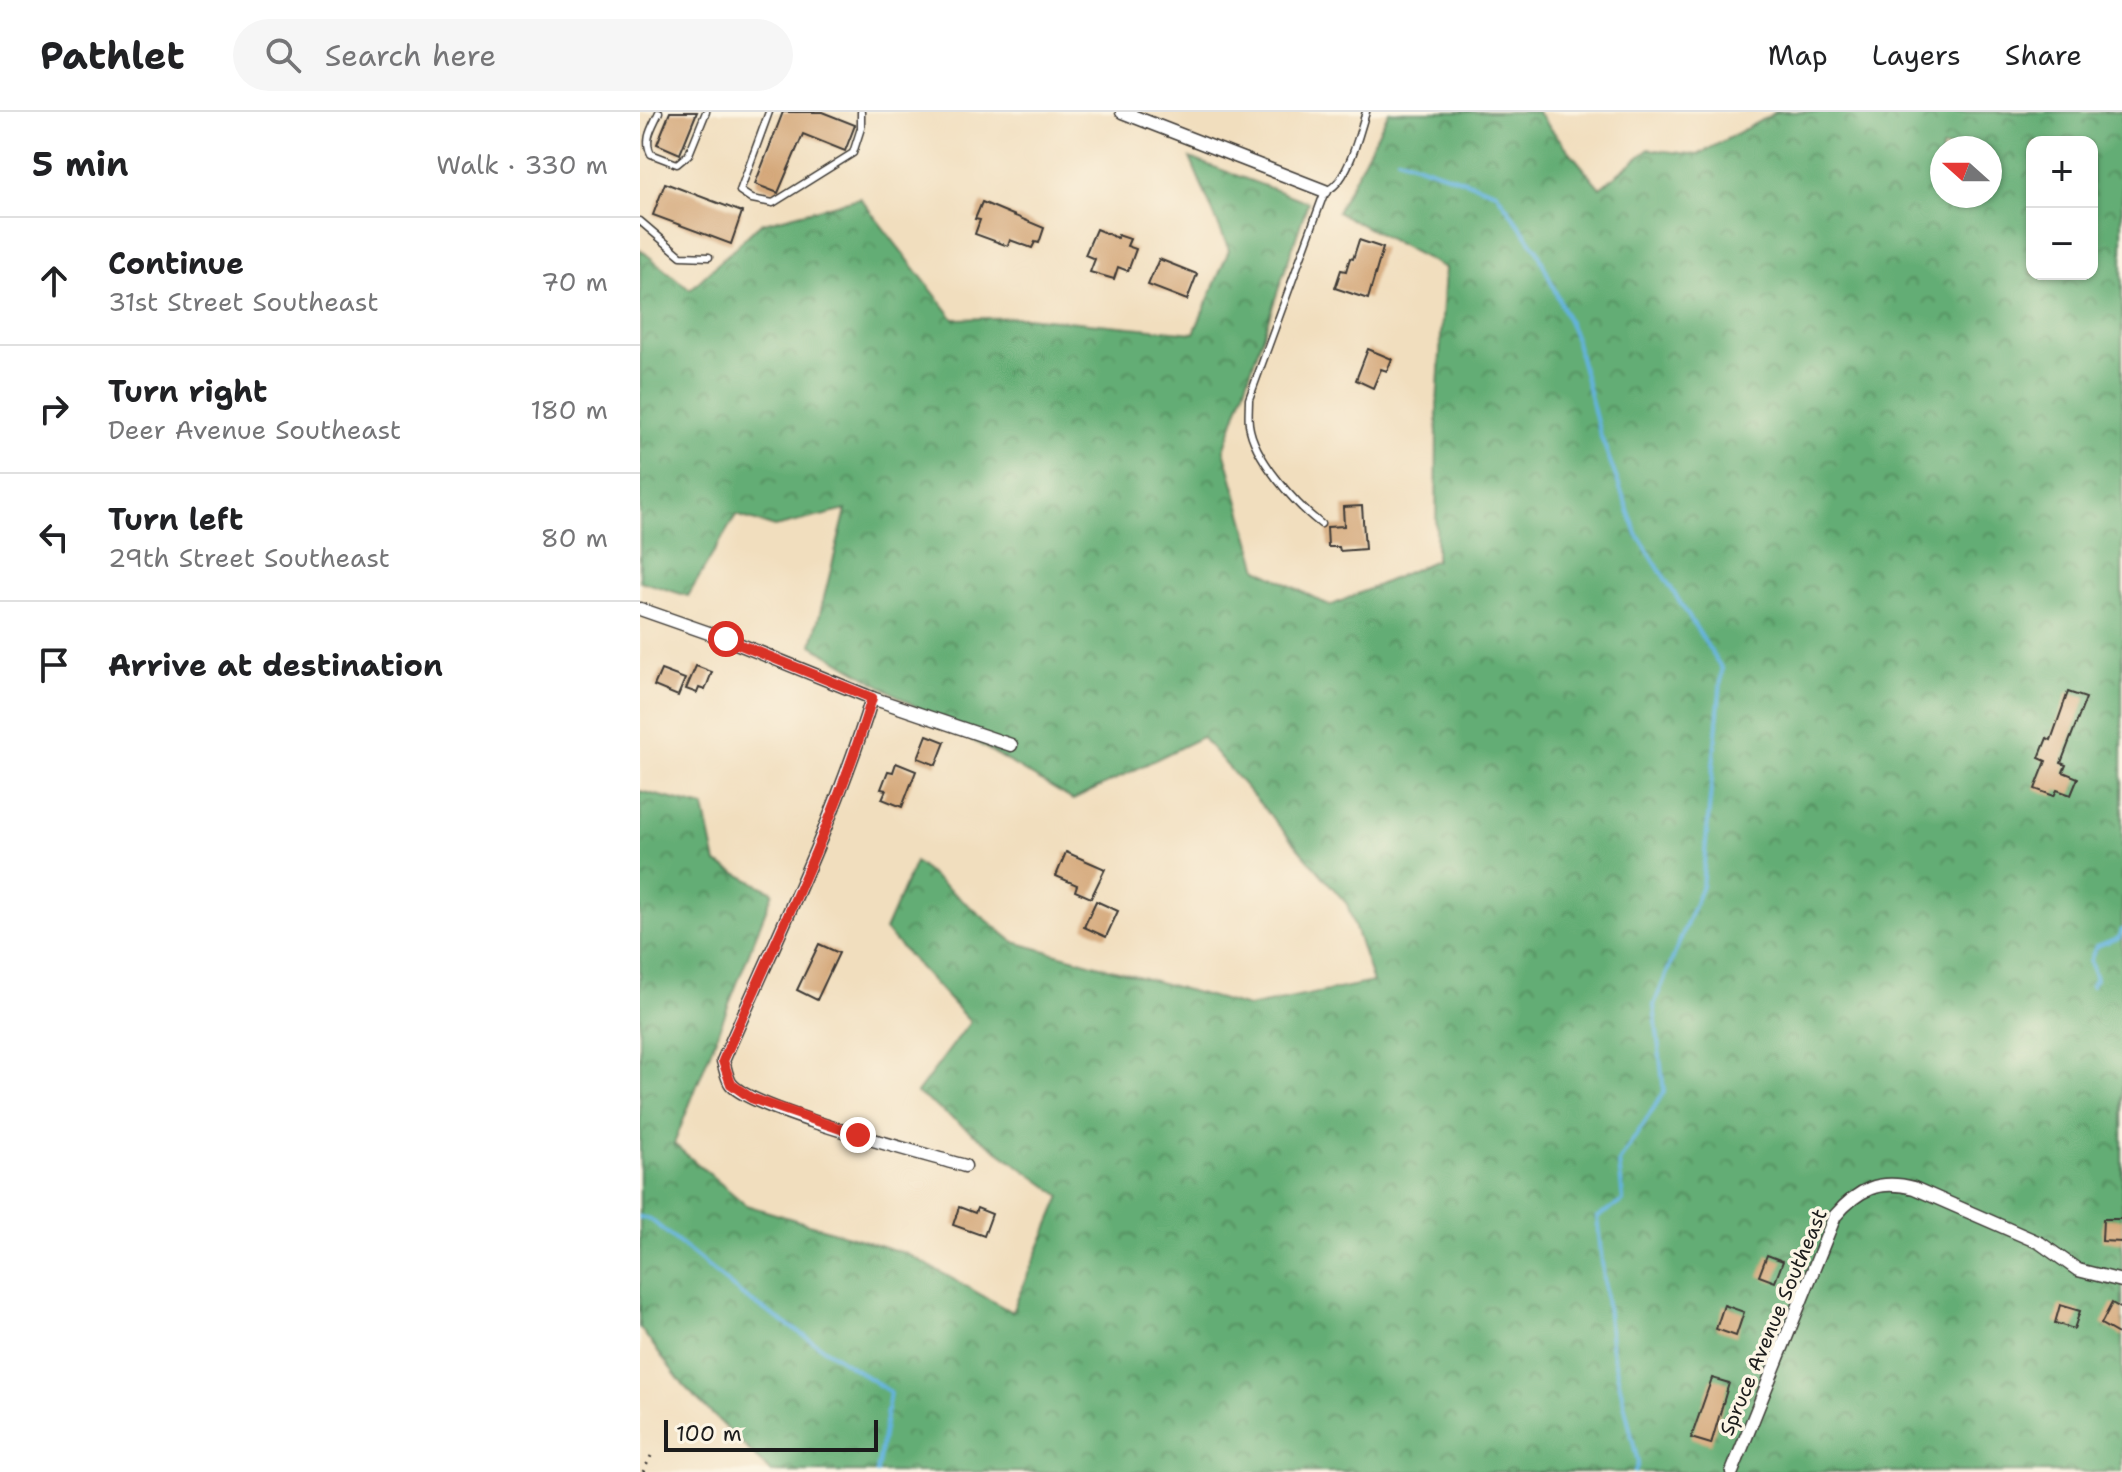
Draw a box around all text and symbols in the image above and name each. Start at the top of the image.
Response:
search box [233,19,793,91]
text: Pathlet [40,30,185,81]
icon: search [261,33,305,77]
text: Search here [325,35,496,76]
text: Map [1768,36,1828,74]
text: Layers [1872,36,1961,74]
text: Share [2005,36,2082,74]
north arrow [1930,136,2002,208]
map controls [2026,136,2098,280]
button: + [2026,136,2098,208]
text: 5 min [32,141,129,187]
text: Walk · 330 m [436,147,608,182]
button: − [2026,208,2098,280]
text: Continue [108,243,244,284]
icon: ahead [32,259,76,303]
text: 70 m [541,264,608,299]
text: 31st Street Southeast [108,284,379,319]
text: Turn right [108,371,267,412]
icon: right [32,387,76,431]
text: 180 m [530,392,608,427]
text: Deer Avenue Southeast [108,412,401,447]
text: Turn left [108,499,243,540]
icon: left [32,515,76,559]
text: 80 m [541,520,608,555]
text: 29th Street Southeast [108,540,390,575]
route start [708,621,744,657]
icon: arrive [32,643,76,687]
text: Arrive at destination [108,645,443,686]
route end [840,1117,876,1153]
street label: Spruce Avenue Southeast [1713,1205,1833,1439]
scale bar [664,1416,878,1452]
text: 100 m [676,1419,742,1448]

